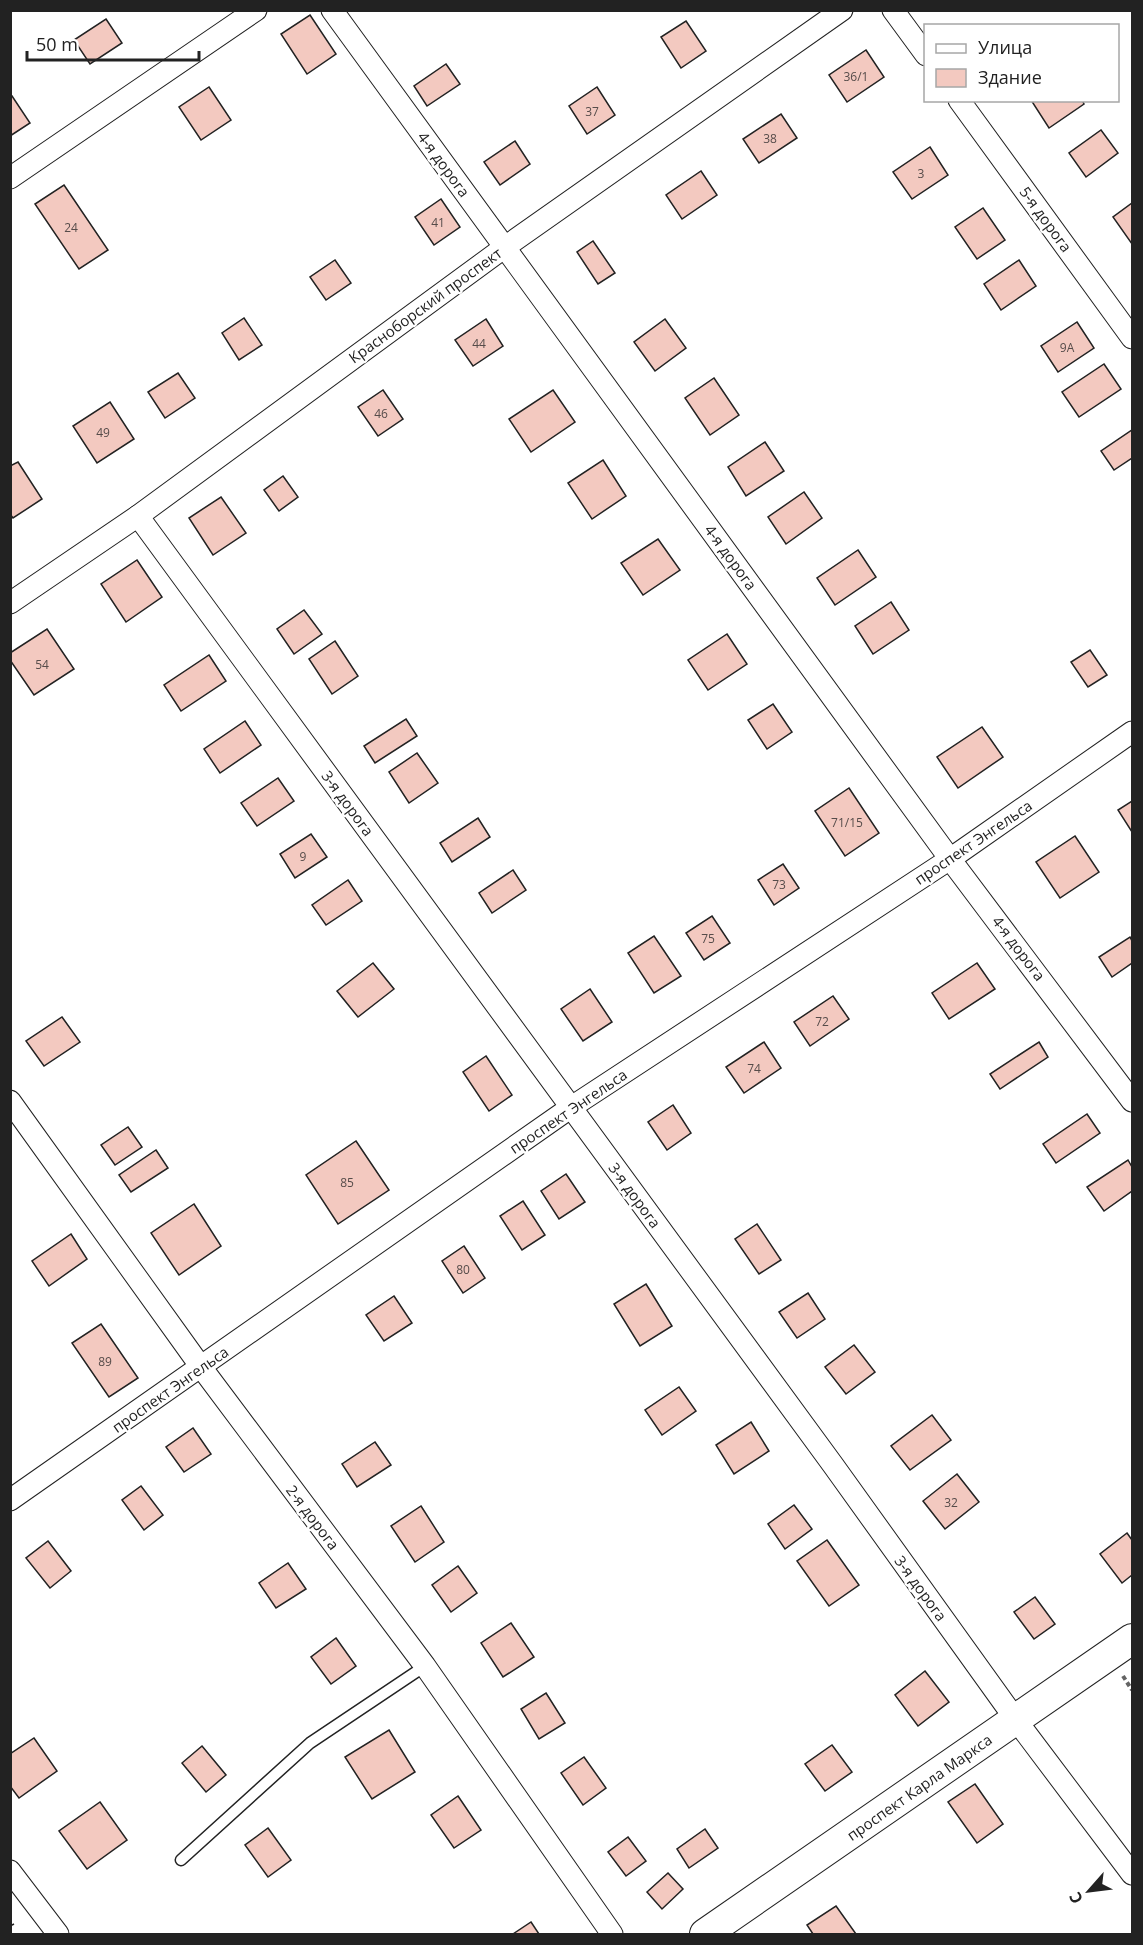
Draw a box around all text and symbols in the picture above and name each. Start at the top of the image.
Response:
scale bar [27,24,200,62]
legend [924,24,1119,102]
text: 50 m [36,32,78,56]
text: Улица [978,35,1032,59]
text: Здание [978,65,1042,89]
house number: 36/1 [844,68,868,85]
house number: 37 [585,103,599,120]
street label: 4-я дорога [413,127,475,201]
house number: 38 [763,130,777,147]
house number: 3 [918,165,925,182]
street label: 5-я дорога [1015,182,1077,256]
house number: 41 [431,214,445,231]
house number: 24 [64,219,78,236]
street label: Красноборский проспект [344,243,506,367]
house number: 44 [472,335,486,352]
house number: 9А [1060,339,1075,356]
house number: 46 [374,405,388,422]
house number: 49 [96,424,110,441]
street label: 4-я дорога [700,520,762,594]
house number: 54 [35,656,49,673]
street label: 3-я дорога [317,766,379,840]
street label: проспект Энгельса [910,795,1036,889]
house number: 71/15 [831,814,863,831]
house number: 9 [300,848,307,865]
house number: 73 [772,876,786,893]
street label: 4-я дорога [988,912,1050,984]
house number: 75 [701,930,715,947]
house number: 72 [815,1013,829,1030]
house number: 74 [747,1060,761,1077]
street label: проспект Энгельса [505,1064,631,1158]
street label: 3-я дорога [604,1158,666,1232]
house number: 85 [340,1174,354,1191]
house number: 80 [456,1261,470,1278]
street label: проспект Энгельса [108,1341,232,1437]
house number: 89 [98,1353,112,1370]
street label: 2-я дорога [282,1481,344,1553]
house number: 32 [944,1494,958,1511]
street label: 3-я дорога [890,1551,952,1625]
street label: проспект Карла Маркса [842,1729,996,1845]
north arrow [1059,1861,1119,1921]
text: С [1064,1888,1088,1908]

